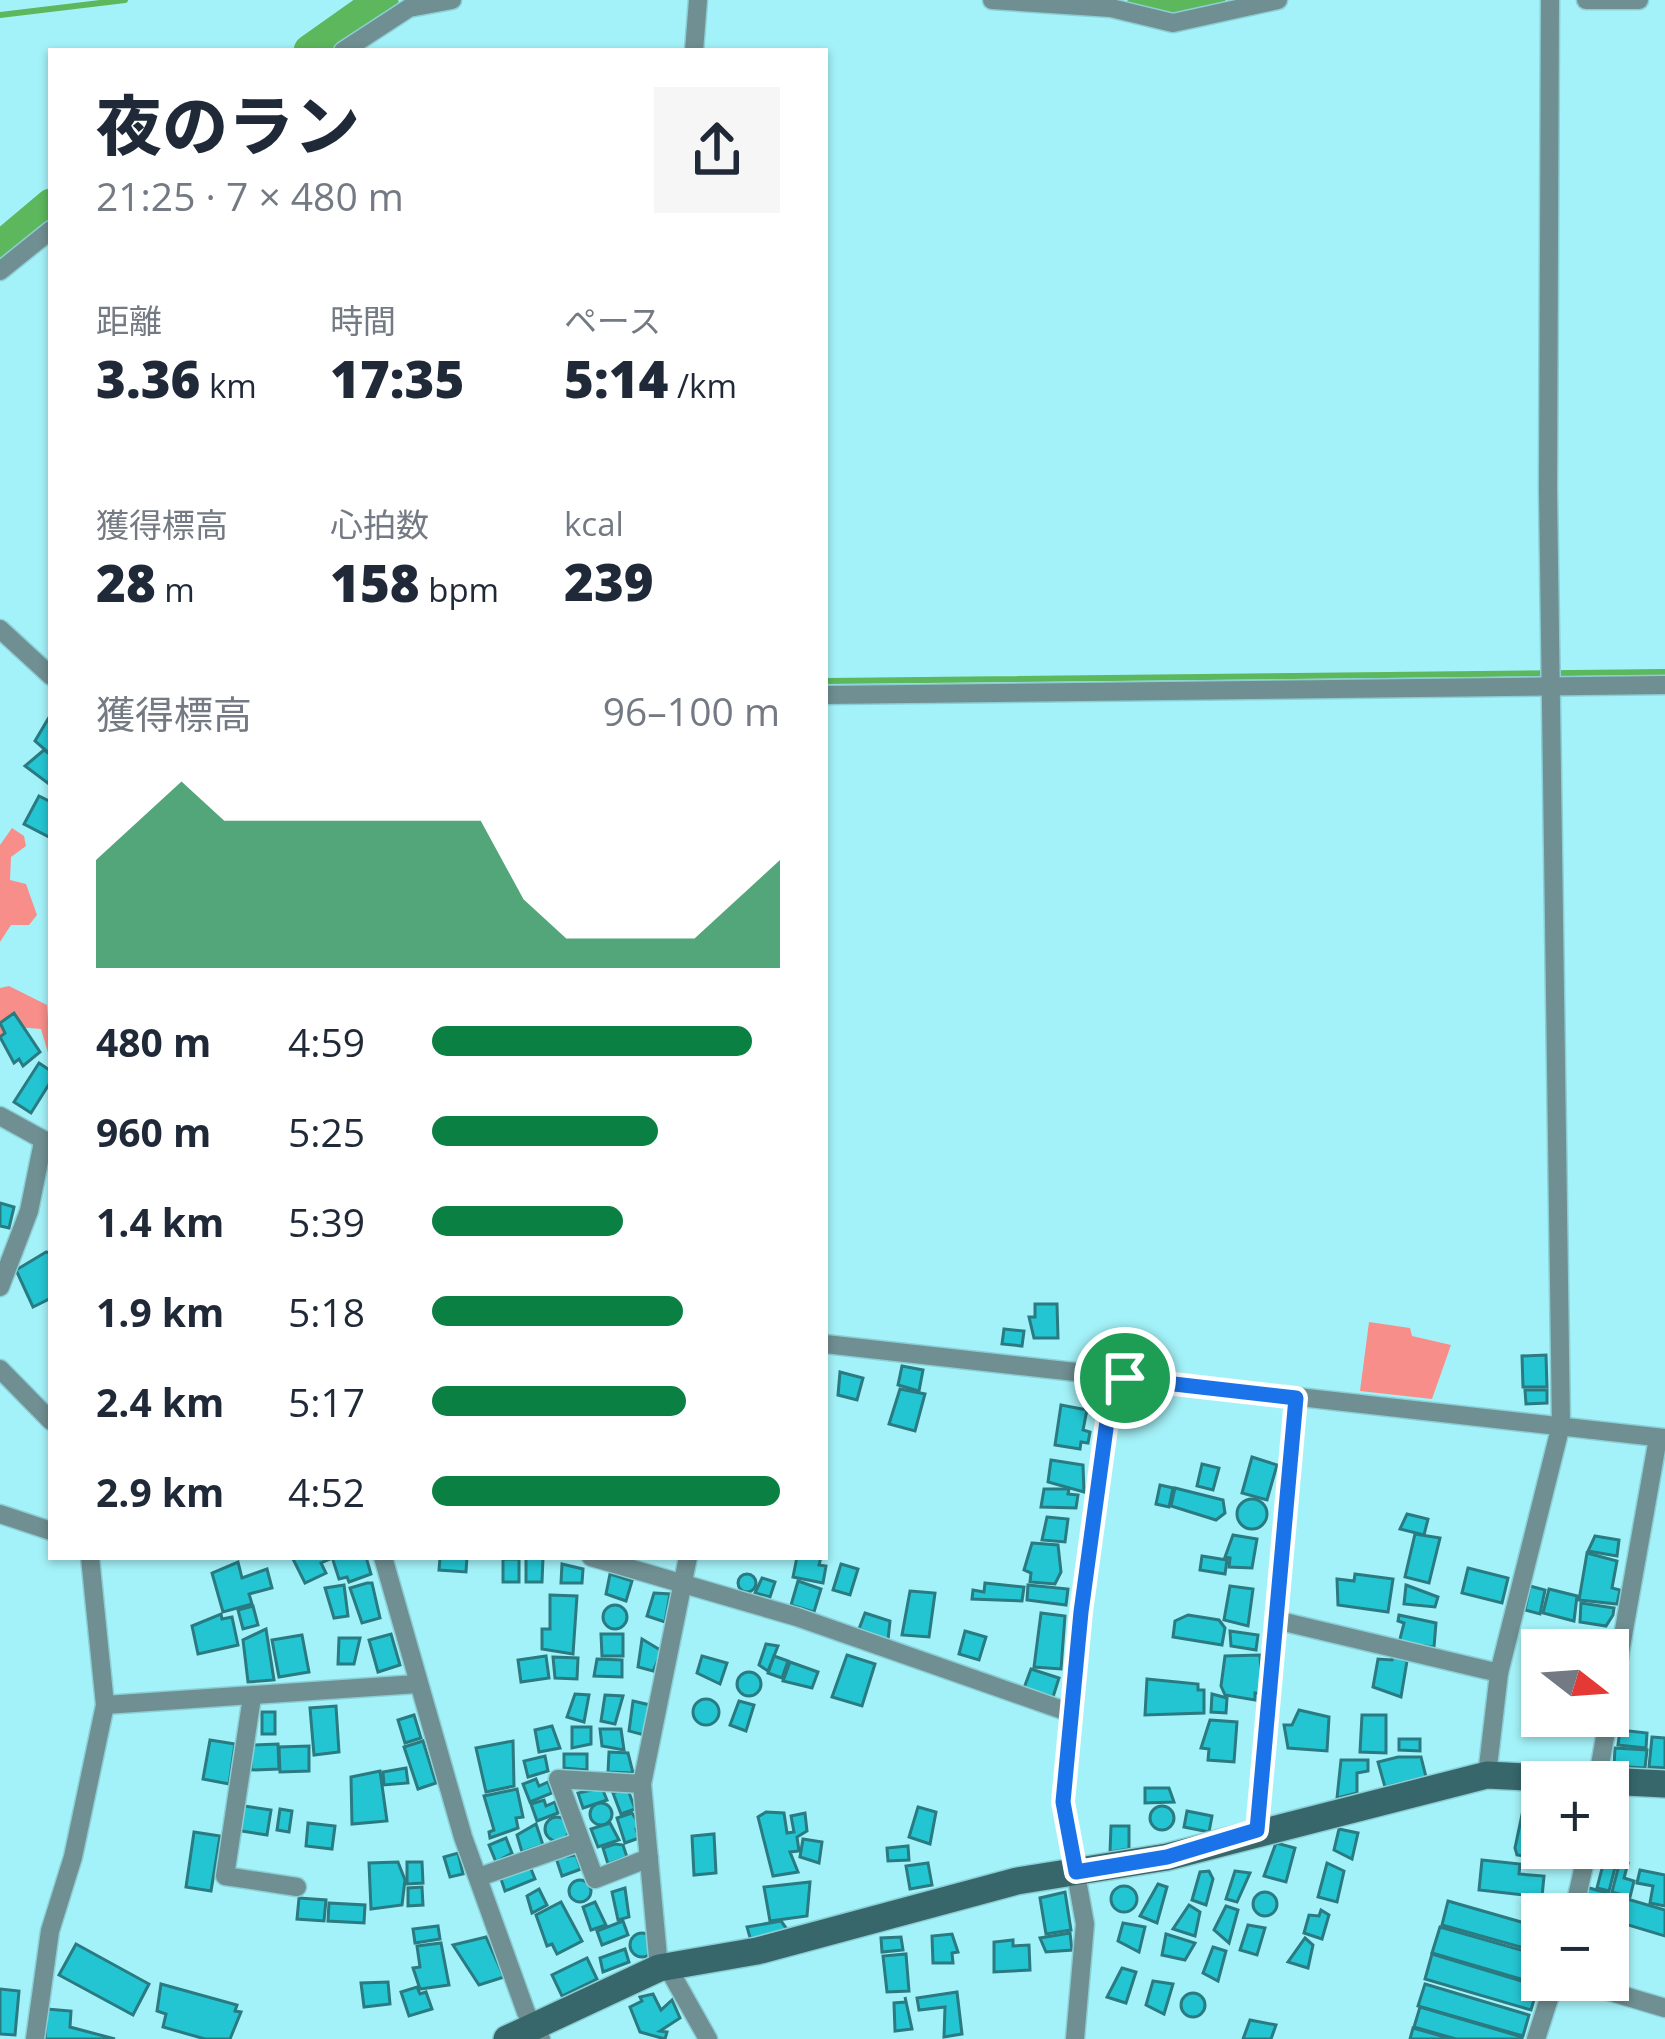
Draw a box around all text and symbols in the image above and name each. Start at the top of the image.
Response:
text: 夜のラン [96,79,360,169]
button: share [654,87,780,213]
text: 21:25 · 7 × 480 m [96,169,404,222]
text: 距離 [96,298,162,343]
text: 時間 [330,298,396,343]
text: ペース [564,298,661,343]
text: 3.36 [96,343,200,413]
text: 17:35 [330,343,464,413]
text: 5:14 [564,343,668,413]
text: km [200,363,257,408]
text: /km [668,363,737,408]
text: kcal [564,501,624,546]
text: 獲得標高 [96,502,228,547]
text: 心拍数 [330,502,429,547]
text: 239 [564,546,654,616]
text: 28 [96,547,156,617]
text: 158 [330,547,420,617]
text: m [156,567,195,612]
text: bpm [420,567,499,612]
text: 96–100 m [603,684,780,737]
text: 獲得標高 [96,687,252,740]
text: 480 m [96,1015,211,1068]
text: 4:59 [288,1015,365,1068]
text: 960 m [96,1105,211,1158]
text: 5:25 [288,1105,365,1158]
text: 1.4 km [96,1195,224,1248]
text: 5:39 [288,1195,365,1248]
text: 1.9 km [96,1285,224,1338]
text: 5:18 [288,1285,365,1338]
pin [1074,1327,1176,1429]
icon: arrive [1092,1345,1158,1411]
text: 2.4 km [96,1375,224,1428]
text: 5:17 [288,1375,365,1428]
text: 2.9 km [96,1465,224,1518]
text: 4:52 [288,1465,365,1518]
north arrow [1521,1629,1629,1737]
map controls [1521,1629,1629,2001]
button: + [1521,1761,1629,1869]
button: − [1521,1893,1629,2001]

